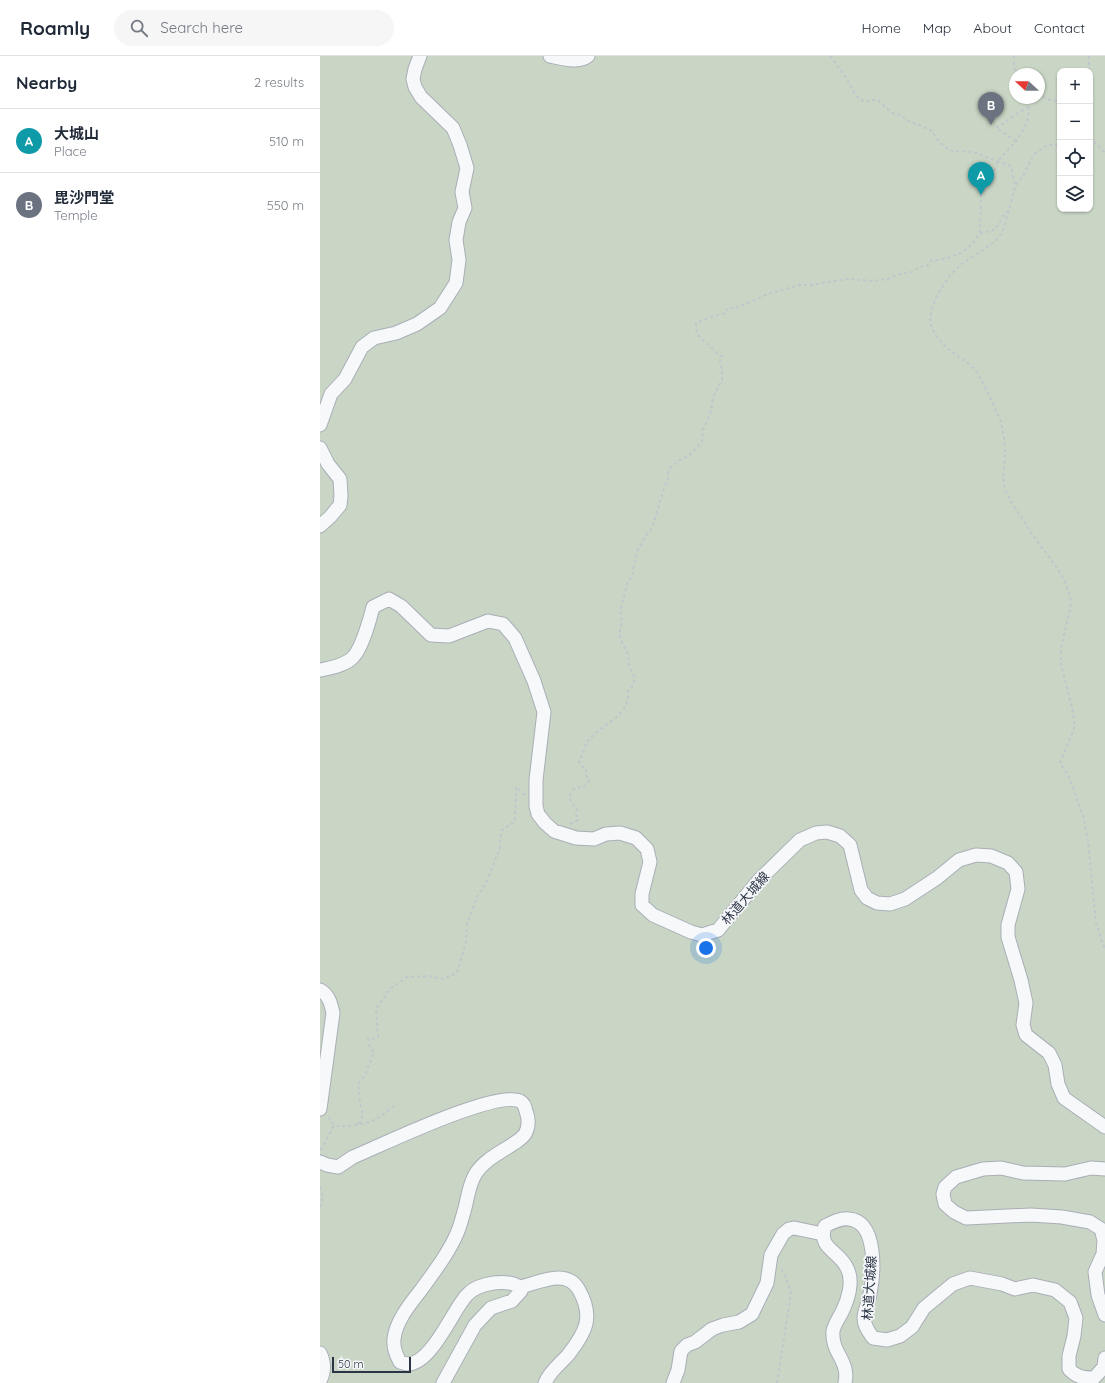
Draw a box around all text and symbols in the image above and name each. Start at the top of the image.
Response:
search box [114,10,394,46]
text: Roamly [20,16,90,40]
icon: search [128,17,150,39]
text: Search here [160,18,243,37]
text: Home [862,19,901,37]
text: Map [923,19,951,37]
text: About [973,19,1012,37]
text: Contact [1034,19,1085,37]
north arrow [1009,68,1045,104]
map controls [1057,68,1093,212]
button: + [1057,68,1093,104]
text: Nearby [16,72,77,93]
text: 2 results [254,74,304,90]
pin: B [978,92,1004,125]
button: − [1057,104,1093,140]
text: 大城山 [54,124,99,143]
text: A [25,133,33,149]
text: 510 m [269,133,304,149]
button: locate [1057,140,1093,176]
text: Place [54,143,87,159]
pin: A [968,162,994,195]
button: layers [1057,176,1093,212]
text: 毘沙門堂 [54,188,114,207]
text: B [25,197,33,213]
text: 550 m [267,197,304,213]
text: Temple [54,207,98,223]
street label: 林道大城線 [718,868,772,928]
your location [696,938,716,958]
street label: 林道大城線 [859,1255,879,1321]
scale bar [332,1355,411,1374]
text: 50 m [338,1357,364,1371]

